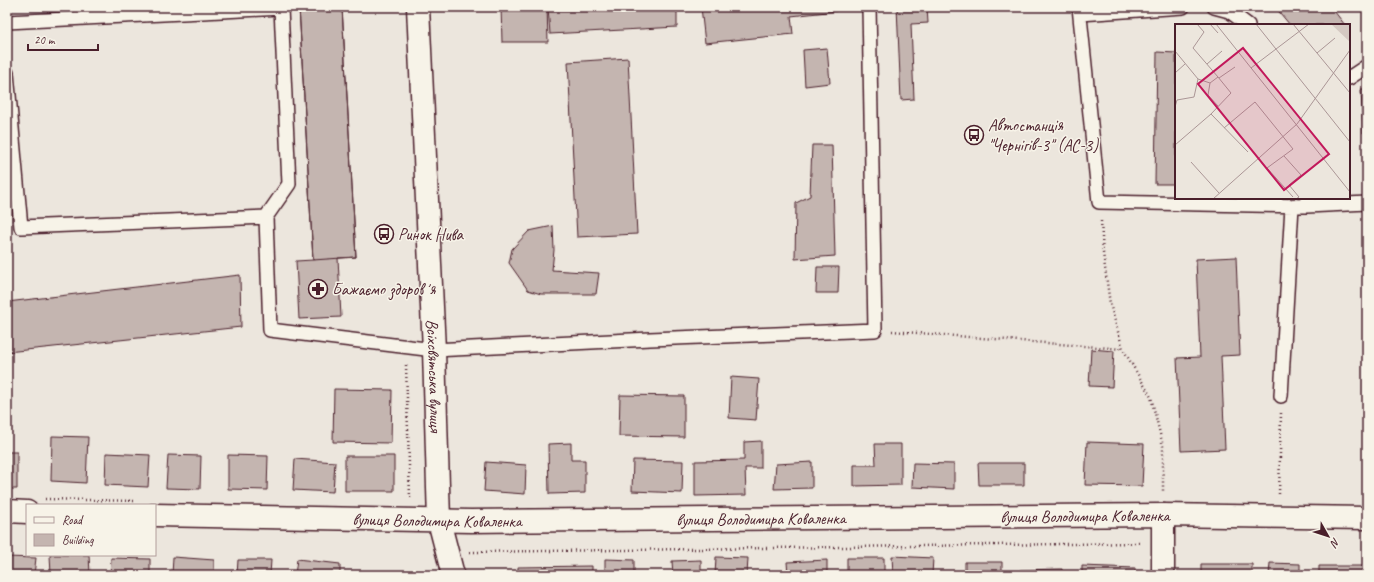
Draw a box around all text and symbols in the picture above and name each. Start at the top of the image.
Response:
inset map [1175,24,1350,199]
scale bar [28,26,98,52]
text: 20 m [34,32,56,48]
place label: Автостанція "Чернігів-3" (АС-3) [988,115,1099,156]
bus stop icon: Автостанція "Чернігів-3" (АС-3) [963,124,985,146]
bus stop icon: Ринок Нива [373,223,395,245]
place label: Ринок Нива [398,224,465,245]
pharmacy icon: Бажаємо здоровʼя [307,278,329,300]
place label: Бажаємо здоровʼя [332,279,436,301]
street label: Всіхсвятська вулиця [422,319,447,434]
legend [26,504,156,556]
street label: вулиця Володимира Коваленка [1000,504,1172,527]
street label: вулиця Володимира Коваленка [676,507,848,530]
street label: вулиця Володимира Коваленка [352,508,524,532]
text: Road [62,512,84,528]
north arrow [1308,516,1348,556]
text: Building [62,532,94,548]
text: N [1327,535,1343,551]

